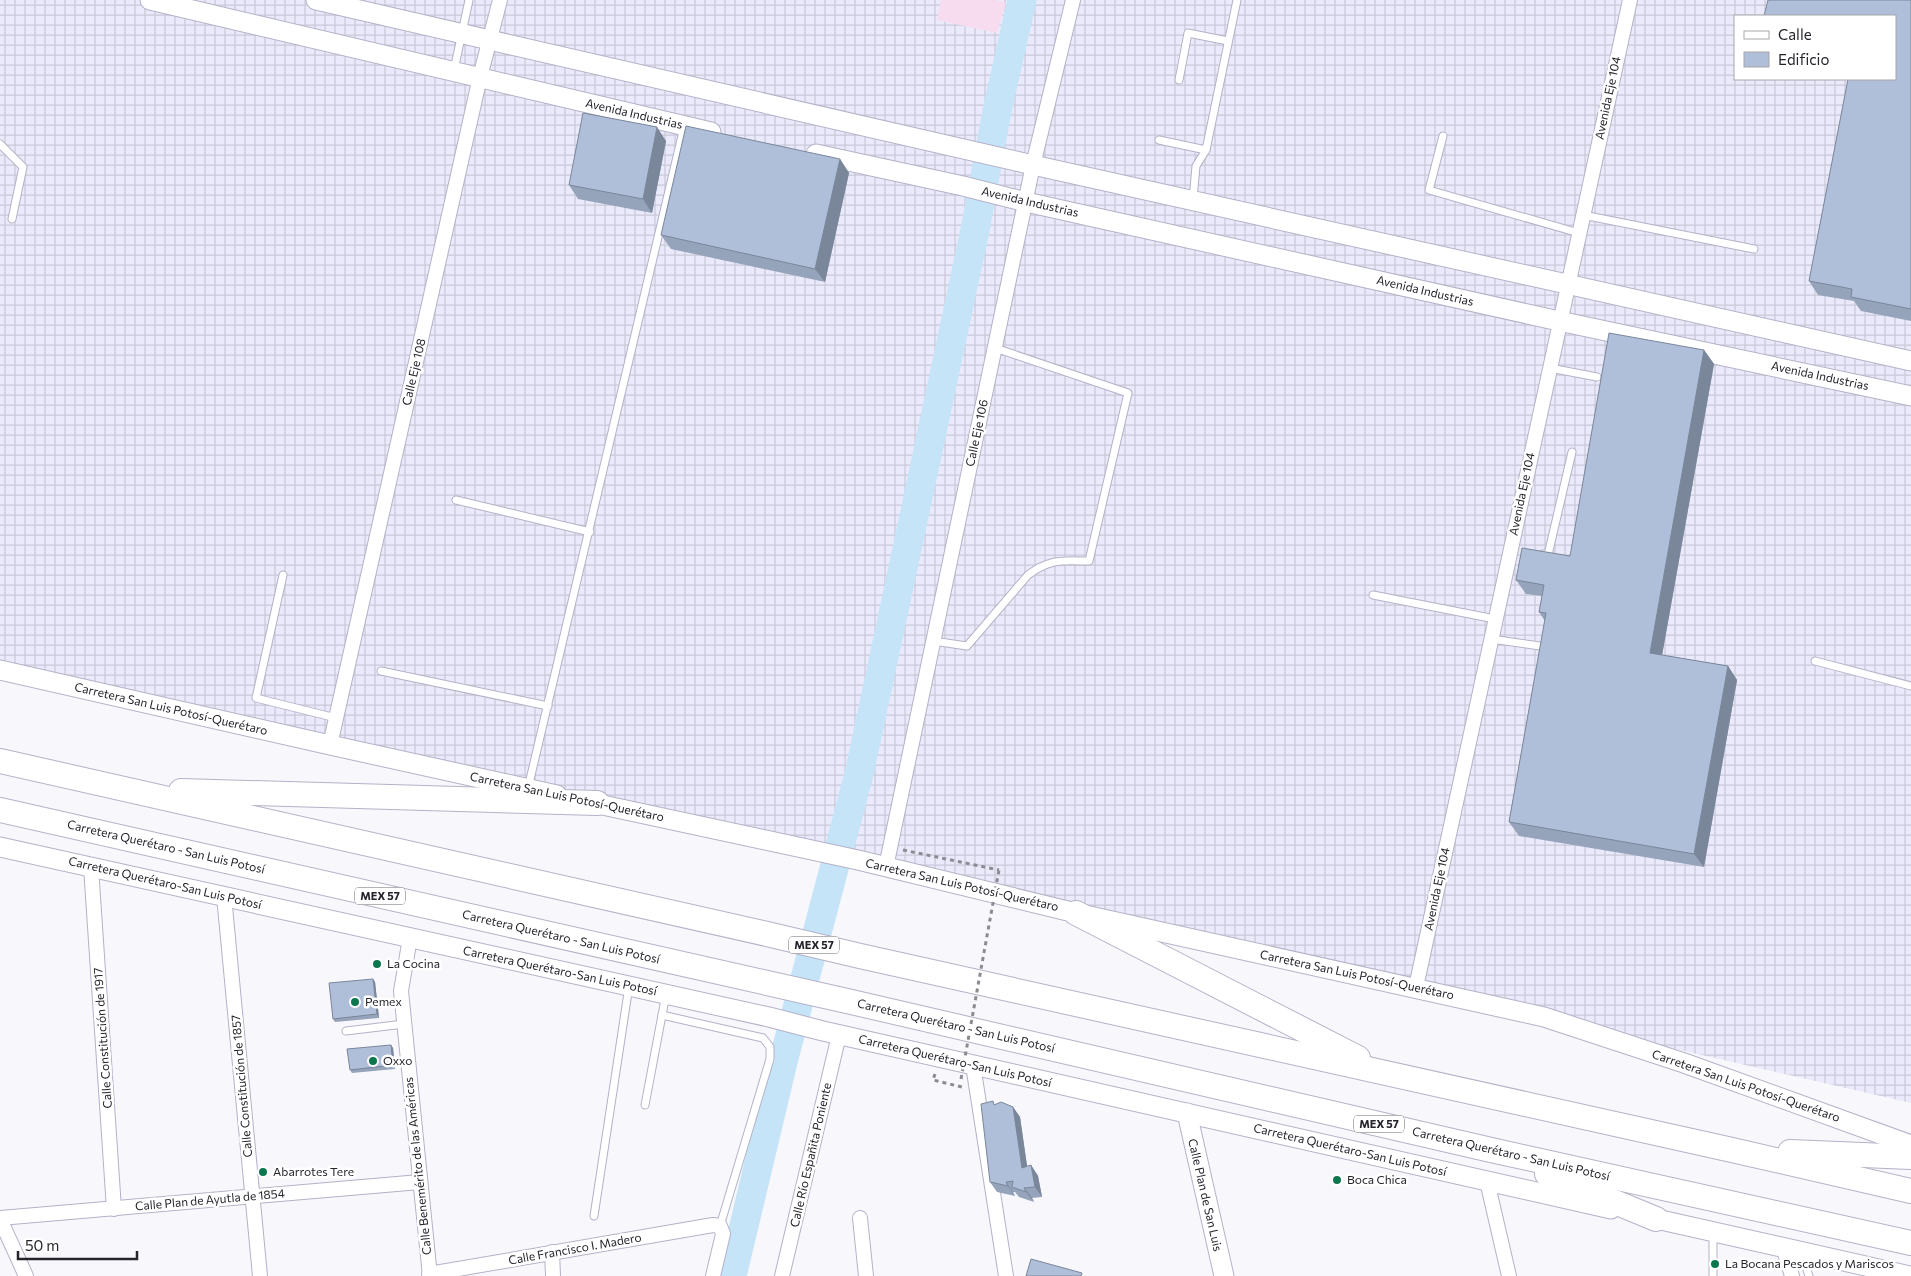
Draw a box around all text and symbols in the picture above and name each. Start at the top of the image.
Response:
legend [1734,15,1896,80]
text: Calle [1778,25,1812,43]
text: Edificio [1778,50,1829,68]
street label: Avenida Eje 104 [1591,55,1623,141]
street label: Avenida Industrias [584,95,684,131]
street label: Avenida Industrias [980,183,1080,219]
street label: Avenida Industrias [1375,272,1475,308]
street label: Calle Eje 108 [399,337,428,407]
street label: Avenida Industrias [1770,358,1870,392]
street label: Calle Eje 106 [962,398,990,468]
street label: Avenida Eje 104 [1505,451,1537,537]
street label: Carretera San Luis Potosí-Querétaro [73,679,269,737]
street label: Carretera San Luis Potosí-Querétaro [469,769,665,823]
street label: Carretera Querétaro - San Luis Potosí [66,816,267,876]
street label: Avenida Eje 104 [1420,846,1452,932]
street label: Carretera Querétaro-San Luis Potosí [67,853,264,911]
street label: Carretera San Luis Potosí-Querétaro [864,855,1060,913]
road number: MEX 57 [355,888,405,904]
street label: Carretera Querétaro - San Luis Potosí [461,906,662,966]
road number: MEX 57 [789,936,839,954]
street label: Carretera Querétaro-San Luis Potosí [462,943,659,998]
street label: Carretera San Luis Potosí-Querétaro [1259,947,1455,1001]
place label: La Cocina [387,956,440,970]
marker: La Cocina [371,958,383,970]
street label: Calle Constitución de 1917 [90,967,114,1109]
place label: Pemex [365,994,402,1008]
street label: Carretera Querétaro - San Luis Potosí [856,995,1057,1055]
marker: Pemex [349,996,361,1008]
street label: Calle Constitución de 1857 [228,1014,254,1158]
street label: Carretera Querétaro-San Luis Potosí [857,1031,1054,1089]
street label: Carretera San Luis Potosí-Querétaro [1650,1046,1842,1124]
place label: Oxxo [383,1053,412,1067]
marker: Oxxo [367,1055,379,1067]
street label: Calle Benemérito de las Américas [401,1076,433,1256]
street label: Calle Río Españita Poniente [787,1081,833,1228]
road number: MEX 57 [1354,1116,1404,1132]
street label: Carretera Querétaro-San Luis Potosí [1252,1120,1449,1178]
street label: Carretera Querétaro - San Luis Potosí [1411,1123,1612,1183]
street label: Calle Plan de San Luis [1186,1137,1226,1253]
place label: Abarrotes Tere [273,1164,354,1178]
marker: Abarrotes Tere [257,1166,269,1178]
place label: Boca Chica [1347,1172,1407,1186]
marker: Boca Chica [1331,1174,1343,1186]
street label: Calle Plan de Ayutla de 1854 [135,1185,285,1213]
scale bar [18,1228,136,1260]
street label: Calle Francisco I. Madero [507,1229,642,1267]
text: 50 m [25,1236,59,1254]
place label: La Bocana Pescados y Mariscos [1725,1256,1894,1270]
marker: La Bocana Pescados y Mariscos [1709,1258,1721,1270]

